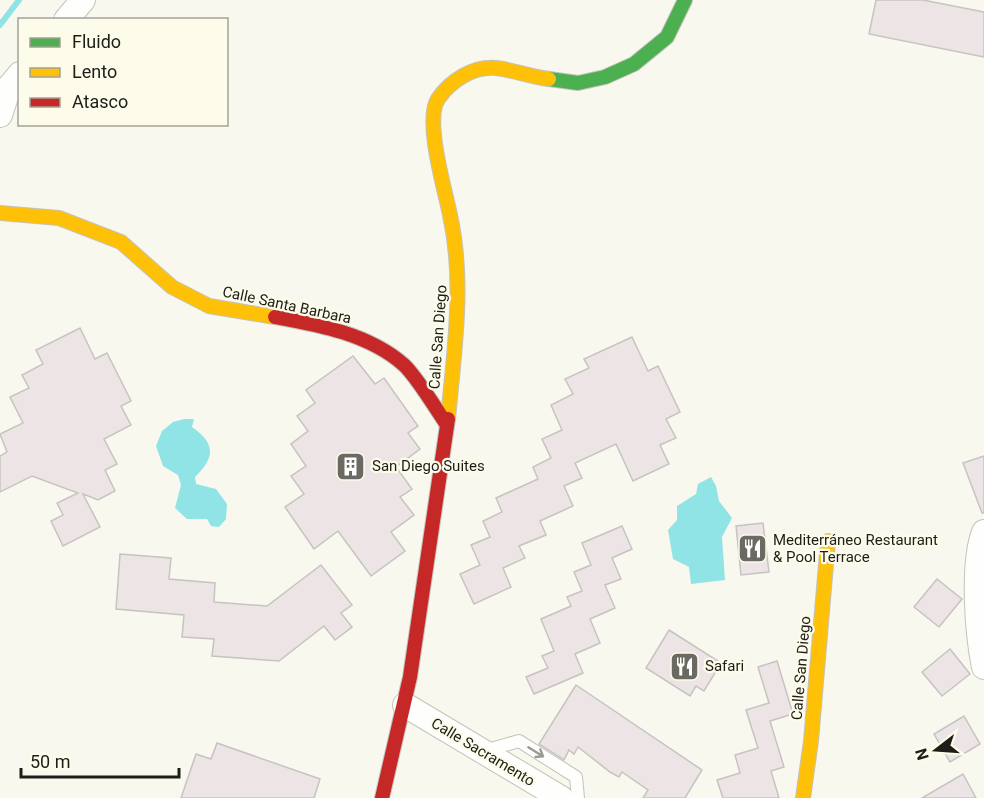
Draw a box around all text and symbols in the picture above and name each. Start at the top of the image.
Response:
legend [18,18,228,126]
text: Fluido [72,31,121,52]
text: Lento [72,61,117,82]
text: Atasco [72,91,128,112]
street label: Calle Santa Barbara [221,283,353,327]
street label: Calle San Diego [425,284,451,390]
building icon: San Diego Suites [335,450,367,482]
place label: San Diego Suites [372,457,485,475]
place label: Mediterráneo Restaurant & Pool Terrace [773,531,938,566]
restaurant icon: Mediterráneo Restaurant & Pool Terrace [736,533,768,565]
street label: Calle San Diego [787,615,815,721]
restaurant icon: Safari [668,650,700,682]
place label: Safari [705,657,744,675]
street label: Calle Sacramento [428,714,538,790]
north arrow [906,720,966,780]
scale bar [21,741,178,779]
one-way arrow [528,746,545,759]
text: N [911,746,933,762]
text: 50 m [30,751,70,772]

